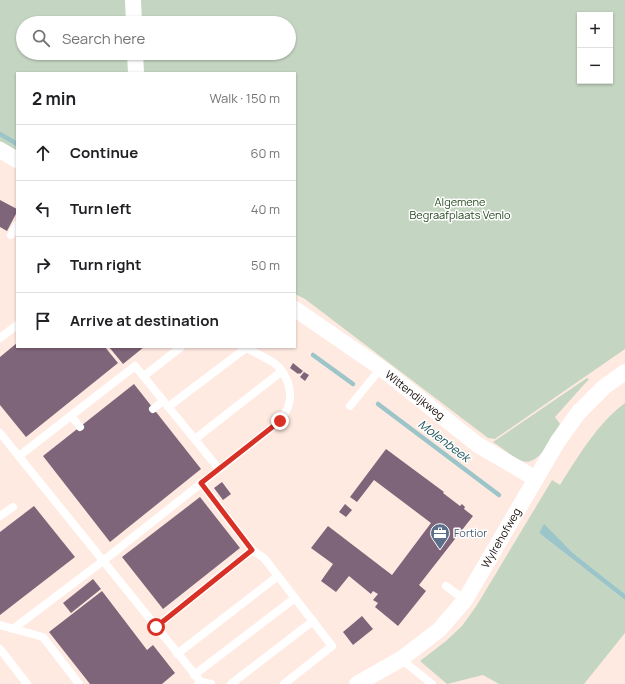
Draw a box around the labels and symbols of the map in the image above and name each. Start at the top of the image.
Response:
park label: Algemene Begraafplaats Venlo [409,194,511,222]
street label: Wittendijkweg [382,367,448,423]
route end [271,412,289,430]
water label: Molenbeek [415,415,475,467]
street label: Wylrehofweg [477,505,524,571]
office icon: Fortior [429,522,451,550]
place label: Fortior [454,525,487,540]
route start [147,618,165,636]

